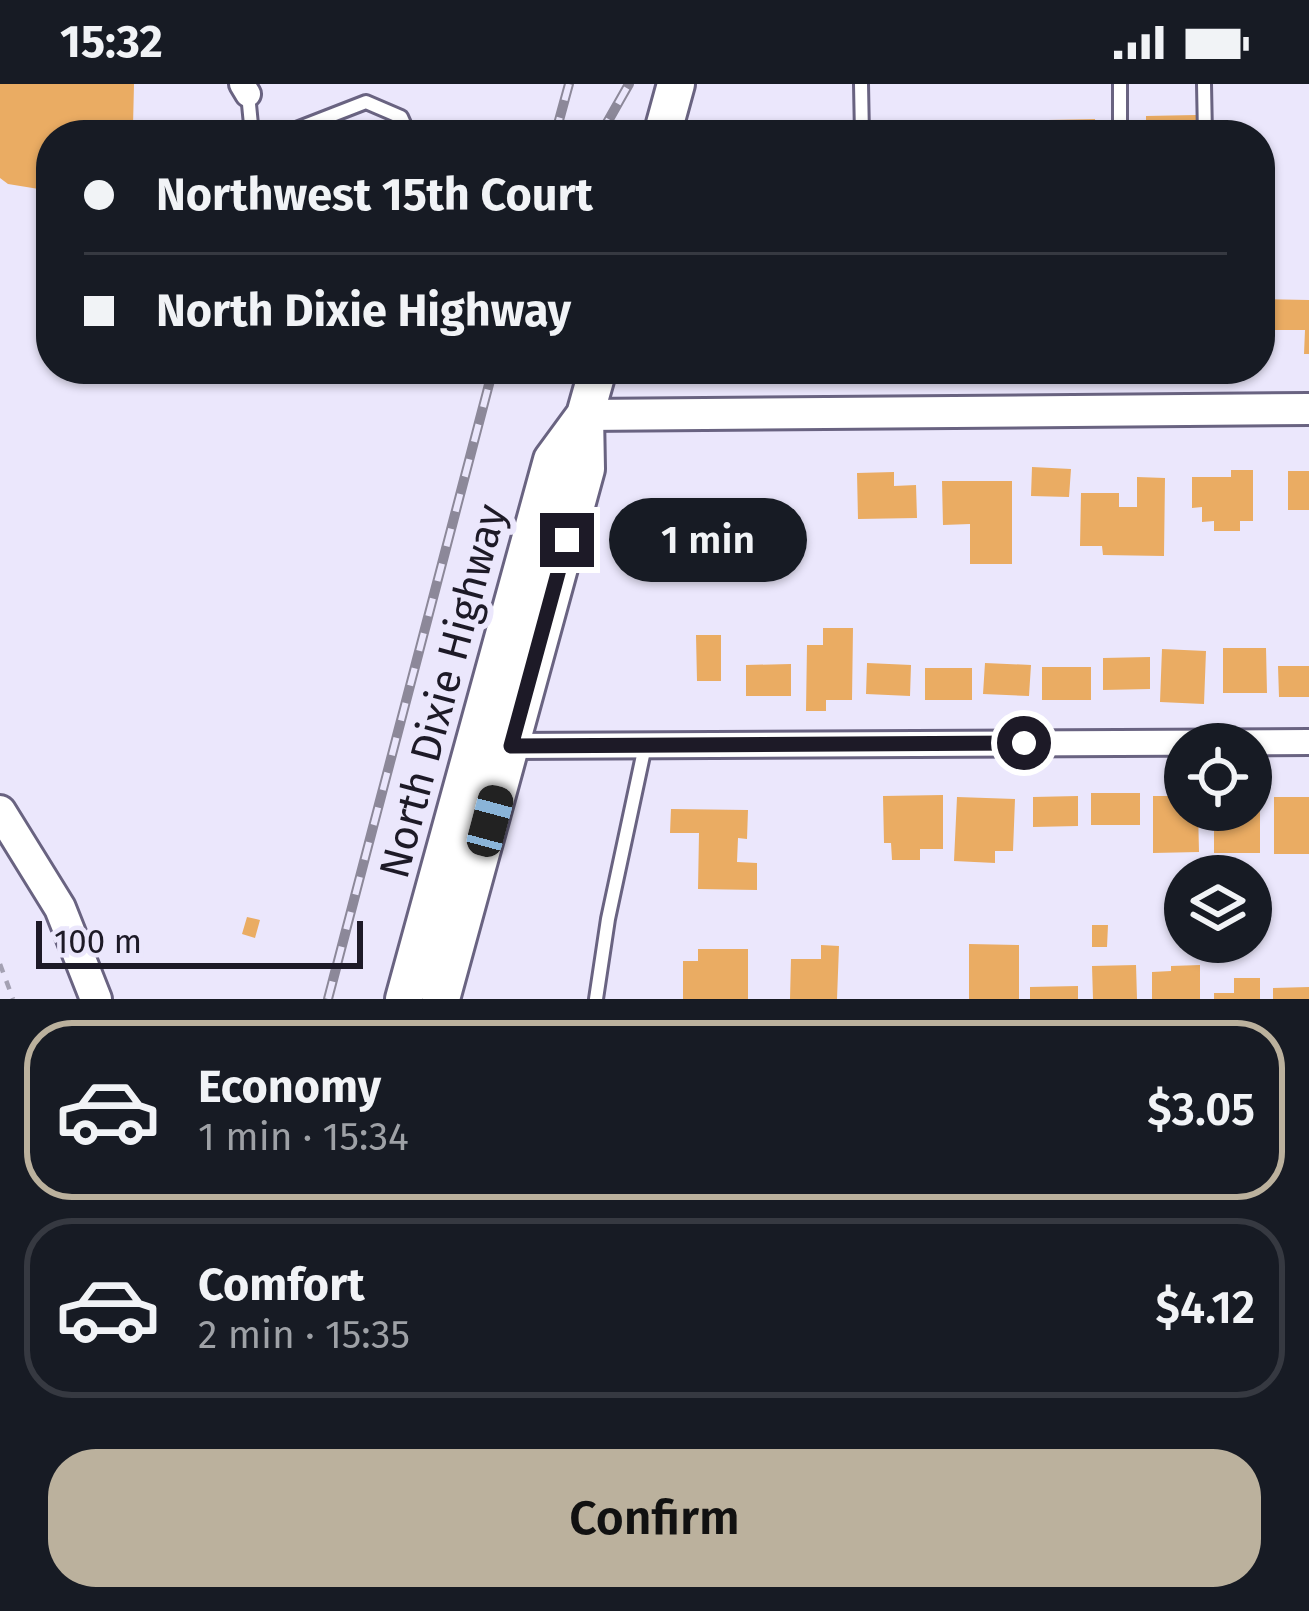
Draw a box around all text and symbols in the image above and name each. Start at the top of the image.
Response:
text: 15:32 [60,15,163,69]
text: Northwest 15th Court [156,168,593,222]
text: North Dixie Highway [156,284,571,338]
callout: 1 min [609,498,807,582]
street label: North Dixie Highway [369,499,517,884]
route end [540,513,594,567]
text: 1 min [661,517,755,563]
route start [997,716,1051,770]
map controls [1164,723,1272,963]
button: locate [1164,723,1272,831]
car [463,782,517,860]
button: layers [1164,855,1272,963]
scale bar [36,915,363,968]
text: 100 m [54,922,142,962]
icon: car [54,1056,162,1164]
text: Economy [198,1060,381,1114]
text: $3.05 [1147,1083,1255,1137]
text: 1 min · 15:34 [198,1114,409,1160]
icon: car [54,1254,162,1362]
text: Comfort [198,1258,365,1312]
text: $4.12 [1156,1281,1255,1335]
text: 2 min · 15:35 [198,1312,410,1358]
button: Confirm [48,1449,1261,1587]

